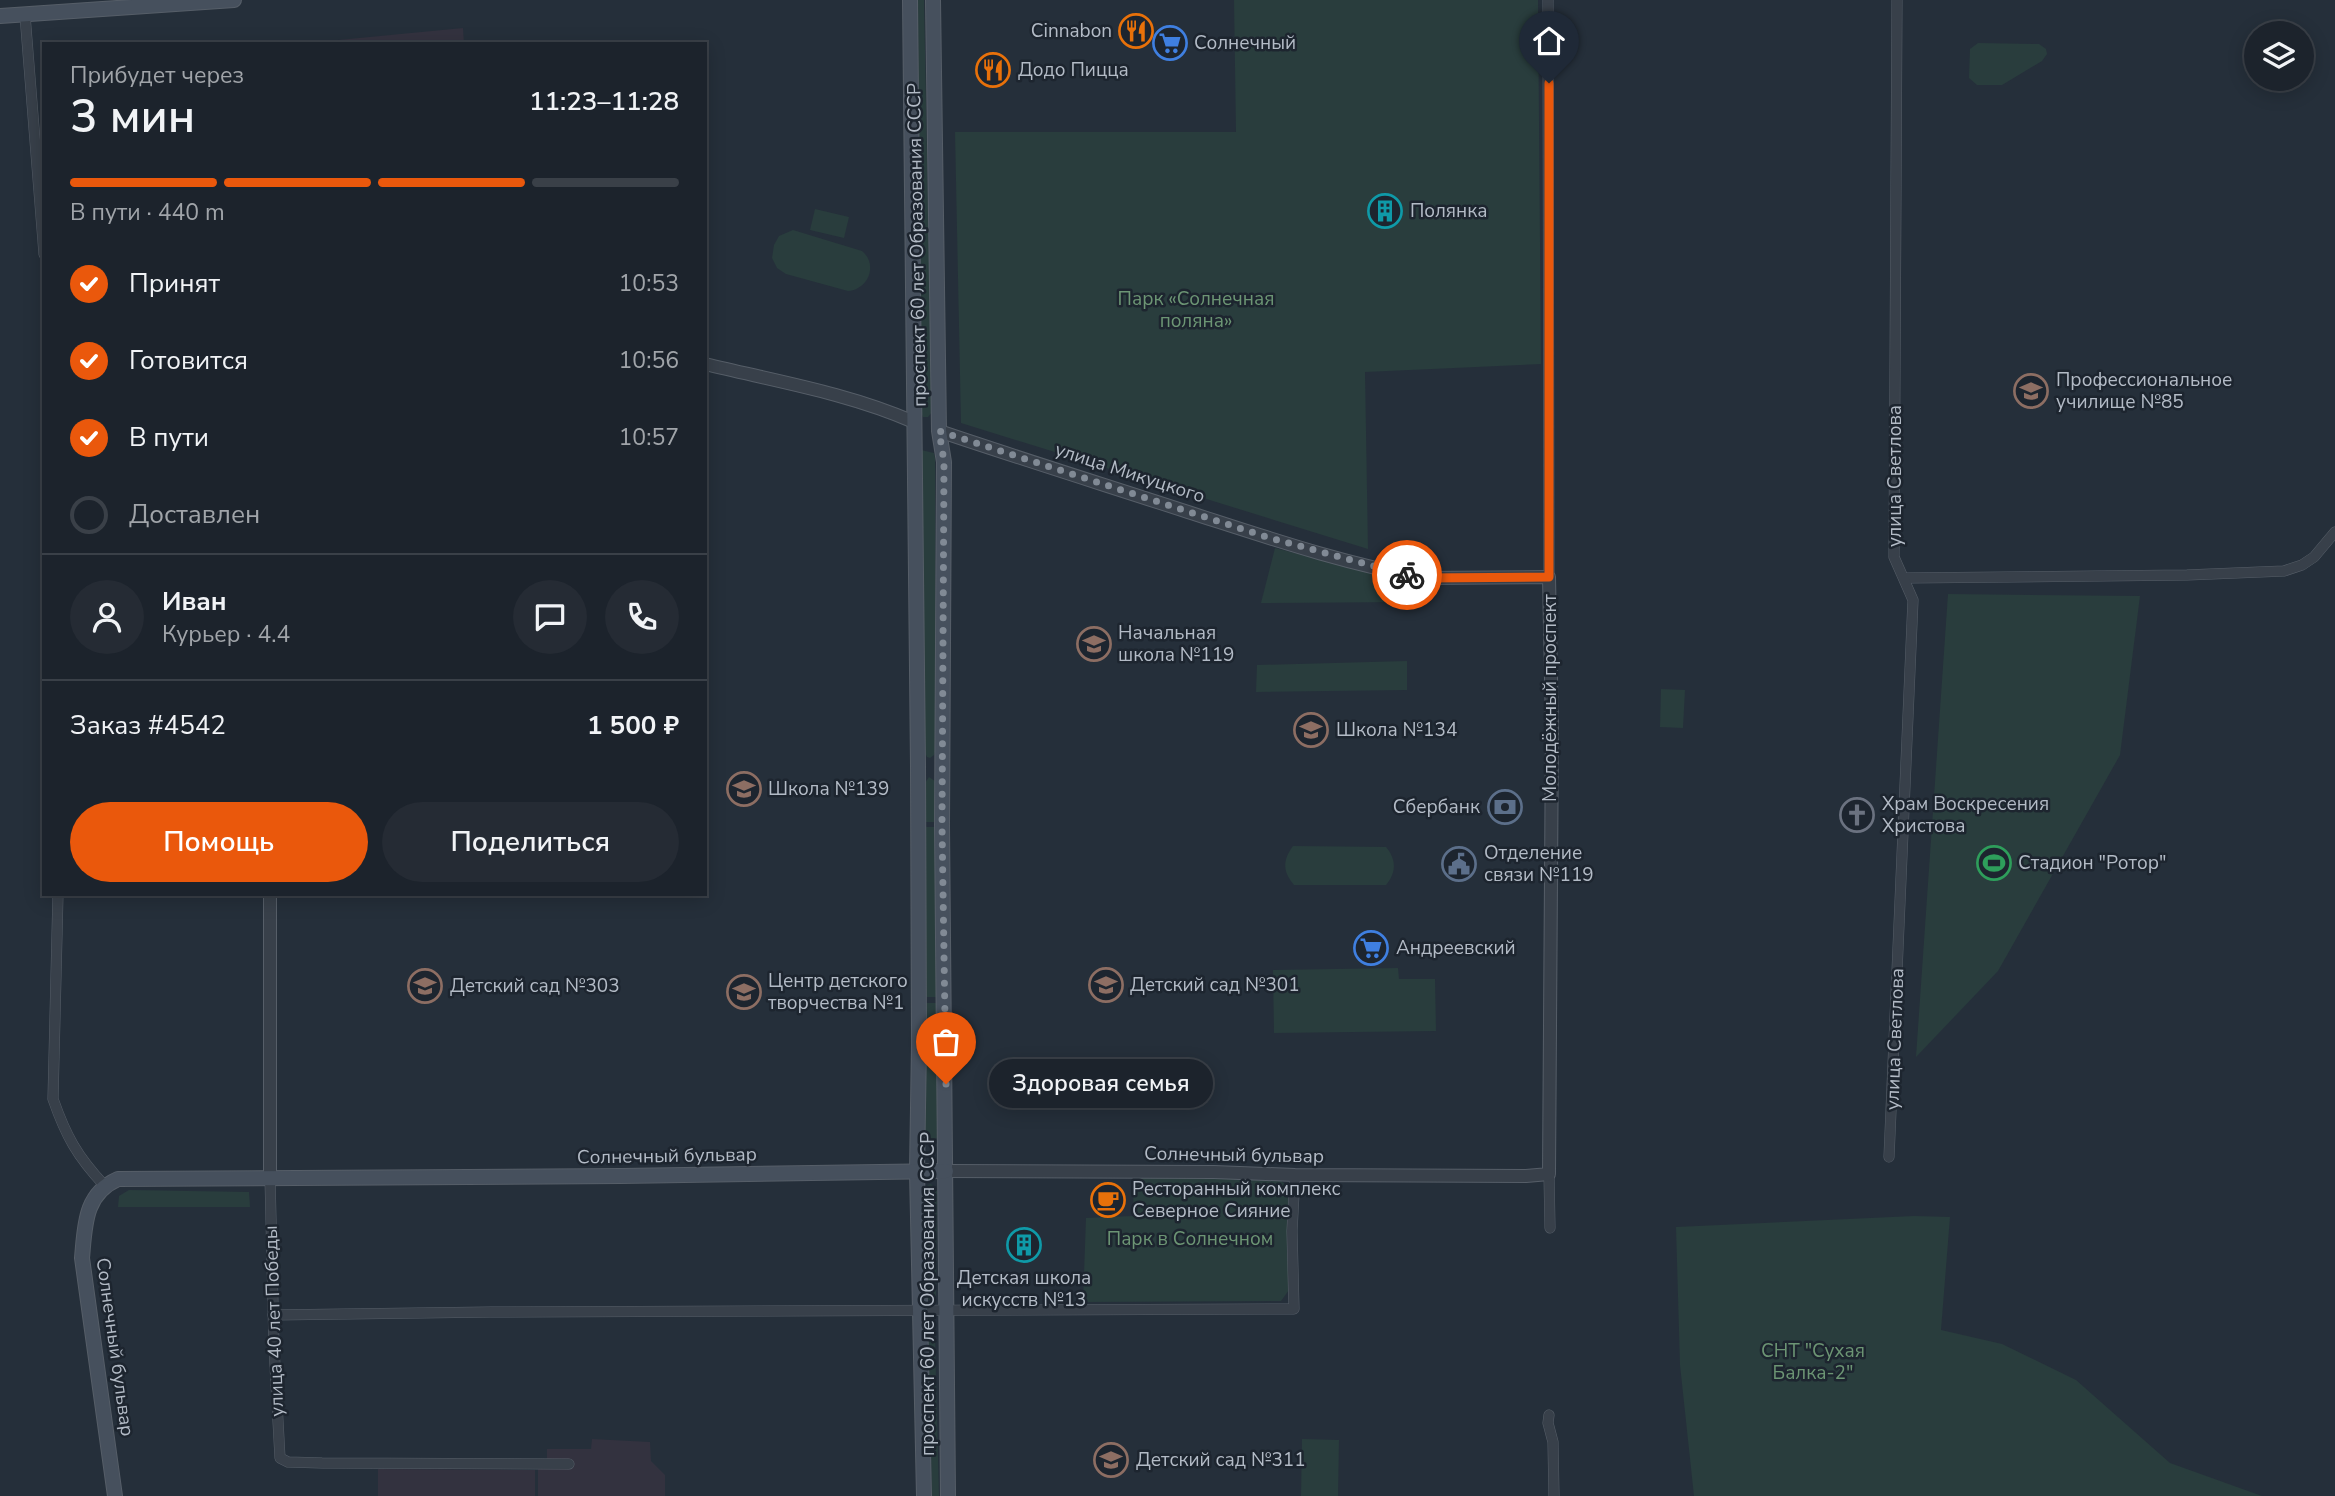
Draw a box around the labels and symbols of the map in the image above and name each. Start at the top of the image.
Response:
pin [1519,11,1579,83]
restaurant icon: Cinnabon [1117,12,1155,50]
place label: Cinnabon [1031,18,1112,44]
supermarket icon: Солнечный [1151,24,1189,62]
place label: Солнечный [1194,30,1296,56]
restaurant icon: Додо Пицца [974,51,1012,89]
place label: Додо Пицца [1018,57,1129,83]
street label: проспект 60 лет Образования СССР [901,83,933,407]
building icon: Полянка [1366,192,1404,230]
place label: Полянка [1410,198,1487,224]
park label: Парк «Солнечная поляна» [1118,286,1274,334]
place label: Профессиональное училище №85 [2056,367,2232,415]
school or university icon: Профессиональное училище №85 [2012,372,2050,410]
street label: улица Светлова [1882,405,1908,547]
street label: улица Микуцкого [1052,436,1208,510]
courier [1372,540,1442,610]
street label: Молодёжный проспект [1537,594,1563,802]
place label: Начальная школа №119 [1118,620,1234,668]
school or university icon: Начальная школа №119 [1075,625,1113,663]
school or university icon: Школа №134 [1292,711,1330,749]
place label: Школа №134 [1336,717,1457,743]
school or university icon: Школа №139 [725,770,763,808]
place label: Школа №139 [768,776,889,802]
bank icon: Сбербанк [1486,788,1524,826]
place label: Храм Воскресения Христова [1882,791,2049,839]
place label: Сбербанк [1393,794,1480,820]
church icon: Храм Воскресения Христова [1838,796,1876,834]
place label: Отделение связи №119 [1484,840,1594,888]
sports icon: Стадион "Ротор" [1975,844,2013,882]
public building icon: Отделение связи №119 [1440,845,1478,883]
place label: Стадион "Ротор" [2018,850,2166,876]
supermarket icon: Андреевский [1352,929,1390,967]
place label: Андреевский [1396,935,1516,961]
school or university icon: Детский сад №301 [1087,966,1125,1004]
school or university icon: Детский сад №303 [406,967,444,1005]
place label: Центр детского творчества №1 [768,968,908,1016]
street label: улица Светлова [1880,968,1910,1110]
place label: Детский сад №301 [1130,972,1300,998]
place label: Детский сад №303 [450,973,620,999]
school or university icon: Центр детского творчества №1 [725,973,763,1011]
pin [916,1012,976,1084]
callout: Здоровая семья [988,1060,1212,1108]
street label: проспект 60 лет Образования СССР [915,1132,941,1456]
street label: Солнечный бульвар [1144,1140,1324,1170]
street label: Солнечный бульвар [577,1141,757,1171]
place label: Ресторанный комплекс Северное Сияние [1132,1176,1340,1224]
cafe icon: Ресторанный комплекс Северное Сияние [1089,1181,1127,1219]
street label: улица 40 лет Победы [258,1225,290,1417]
building icon: Детская школа искусств №13 [1005,1226,1043,1264]
park label: Парк в Солнечном [1107,1226,1273,1252]
street label: Солнечный бульвар [90,1256,140,1438]
place label: Детская школа искусств №13 [957,1265,1091,1313]
park label: СНТ "Сухая Балка-2" [1761,1338,1865,1386]
school or university icon: Детский сад №311 [1092,1441,1130,1479]
place label: Детский сад №311 [1136,1447,1306,1473]

